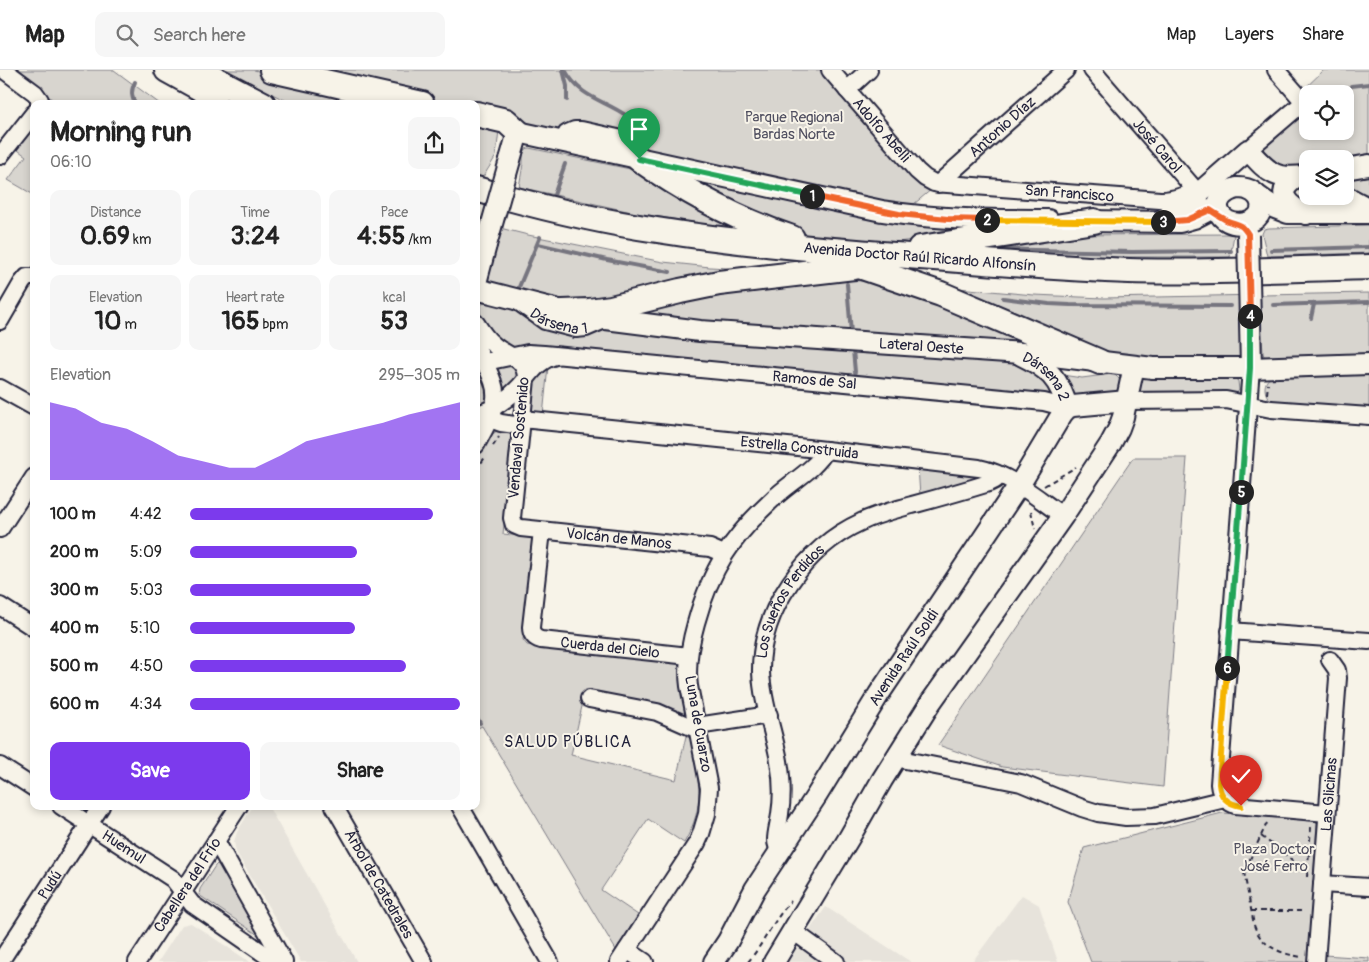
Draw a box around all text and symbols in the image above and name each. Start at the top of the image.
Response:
search box [95,12,445,57]
text: Map [25,20,65,49]
icon: search [113,21,141,49]
text: Search here [153,23,246,47]
text: Map [1167,23,1196,46]
text: Layers [1224,23,1274,46]
text: Share [1302,23,1344,46]
map controls [1299,85,1354,205]
button: locate [1299,85,1354,140]
street label: Antonio Díaz [965,92,1040,161]
street label: Adolfo Abelli [848,94,915,166]
pin [618,108,660,159]
park label: Parque Regional Bardas Norte [745,108,843,144]
street label: José Carol [1128,114,1186,177]
text: Morning run [50,115,192,150]
icon: arrive [625,115,653,143]
button: share [408,117,460,169]
button: layers [1299,150,1354,205]
text: 06:10 [50,152,92,172]
street label: San Francisco [1024,180,1115,206]
pin: 1 [800,184,824,208]
text: 1 [810,188,815,205]
text: Distance [90,204,141,221]
text: Time [240,204,270,221]
text: Pace [380,204,408,221]
pin: 2 [974,208,1000,232]
pin: 3 [1150,210,1176,234]
text: 2 [984,212,991,229]
text: 3 [1160,214,1167,231]
text: 0.69 [80,221,130,252]
text: 3:24 [230,221,280,252]
text: 4:55 [357,221,405,252]
text: km [130,231,151,248]
text: /km [405,231,432,248]
street label: Avenida Doctor Raúl Ricardo Alfonsín [803,238,1037,275]
text: Elevation [89,289,142,306]
text: Heart rate [225,289,285,306]
text: kcal [383,289,406,306]
street label: Dársena 1 [526,304,589,339]
pin: 4 [1238,304,1262,328]
text: 10 [94,306,121,337]
text: 165 [222,306,259,337]
text: 53 [381,306,408,337]
text: 4 [1246,308,1255,325]
text: m [121,316,137,333]
text: bpm [259,316,288,333]
street label: Lateral Oeste [878,334,965,358]
street label: Dársena 2 [1019,348,1074,403]
text: Elevation [50,365,111,385]
text: 295–305 m [379,365,460,385]
street label: Ramos de Sal [772,366,858,393]
street label: Vendaval Sostenido [504,376,534,500]
street label: Estrella Construida [740,432,860,463]
pin: 5 [1228,480,1254,504]
text: 5 [1238,484,1245,501]
text: 100 m [50,504,96,524]
text: 4:42 [130,504,162,524]
street label: Volcán de Manos [565,523,673,553]
street label: Los Sueños Perdidos [752,540,829,660]
text: 200 m [50,542,98,562]
text: 5:09 [130,542,162,562]
text: 300 m [50,580,98,600]
text: 5:03 [130,580,163,600]
street label: Avenida Raúl Soldi [865,605,943,709]
text: 400 m [50,618,99,638]
text: 5:10 [130,618,160,638]
street label: Cuerda del Cielo [560,633,661,662]
text: 500 m [50,656,98,676]
text: 4:50 [130,656,163,676]
pin: 6 [1214,656,1240,680]
text: 6 [1223,660,1232,677]
street label: Luna de Cuarzo [680,674,716,774]
text: 600 m [50,694,99,714]
text: 4:34 [130,694,162,714]
district label: SALUD PÚBLICA [504,732,632,752]
button: Save [50,742,250,800]
button: Share [260,742,460,800]
pin [1220,755,1262,806]
street label: Las Glicinas [1317,757,1341,832]
icon: check [1227,762,1255,790]
street label: Huemul [98,826,149,868]
street label: Árbol de Catedrales [340,826,418,942]
street label: Cabellera del Frío [149,834,225,936]
park label: Plaza Doctor José Ferro [1233,840,1315,876]
street label: Pudú [34,867,66,903]

